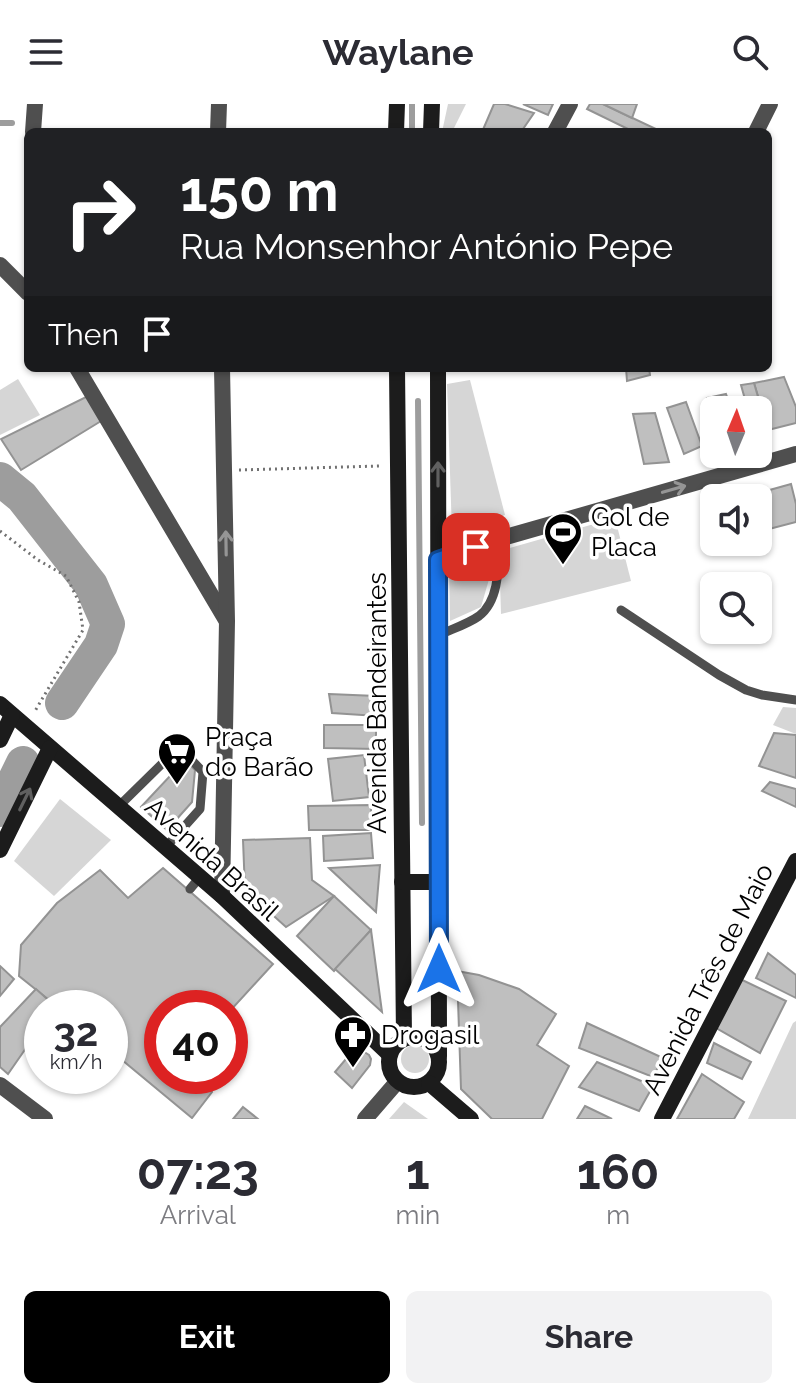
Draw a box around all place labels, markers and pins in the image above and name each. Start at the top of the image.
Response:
place label: Gol de Placa [591,502,669,562]
sports icon: Gol de Placa [542,511,584,566]
pin [442,513,510,581]
place label: Praça do Barão [205,722,313,782]
supermarket icon: Praça do Barão [156,731,198,786]
pharmacy icon: Drogasil [332,1014,374,1069]
place label: Drogasil [381,1020,480,1050]

